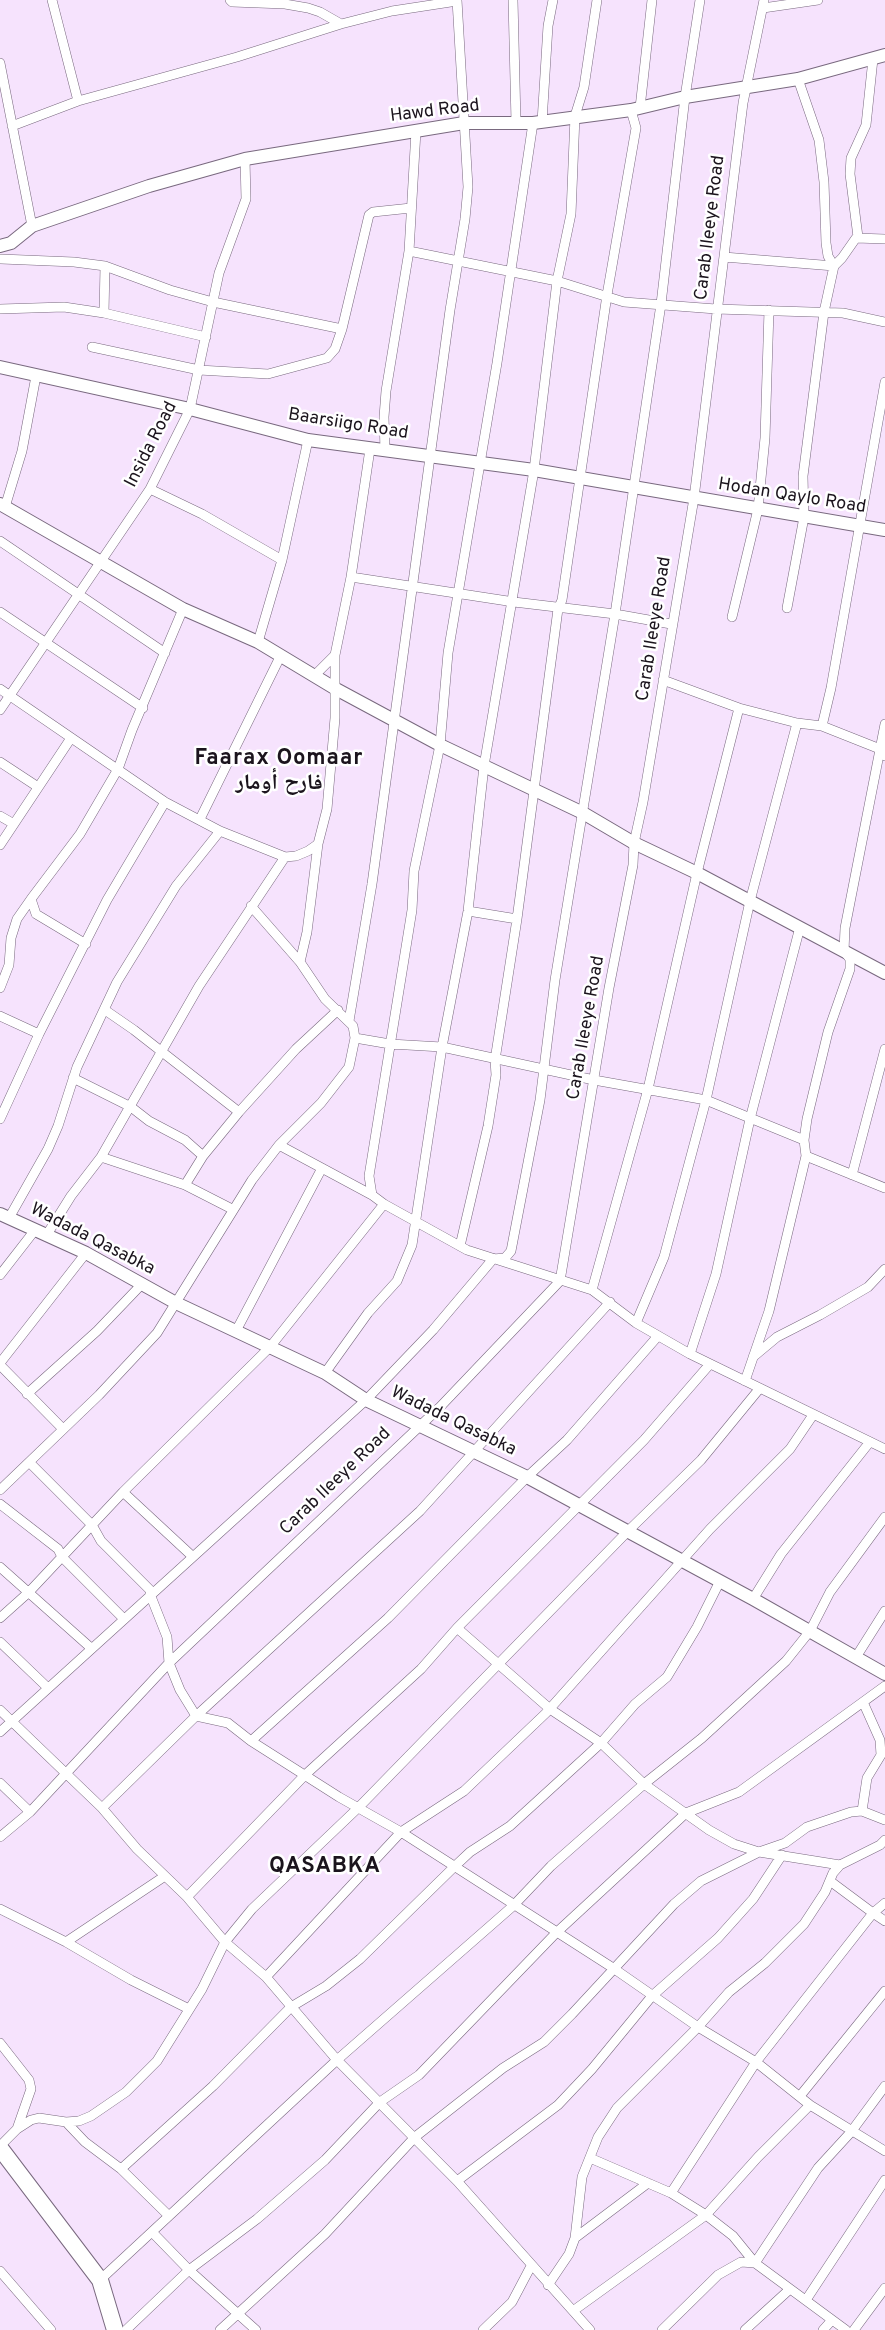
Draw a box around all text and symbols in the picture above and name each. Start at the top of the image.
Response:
street label: Hawd Road [389,96,481,128]
street label: Carab Ileeye Road [691,154,731,302]
street label: Insida Road [121,398,183,492]
street label: Baarsiigo Road [286,405,410,445]
street label: Hodan Qaylo Road [716,475,868,519]
street label: Carab Ileeye Road [633,555,677,703]
district label: Faarax Oomaar فارح أومار [193,747,365,798]
street label: Carab Ileeye Road [564,954,610,1102]
street label: Wadada Qasabka [26,1199,158,1281]
street label: Wadada Qasabka [387,1382,519,1462]
street label: Carab Ileeye Road [276,1424,396,1540]
district label: QASABKA [268,1855,382,1881]

